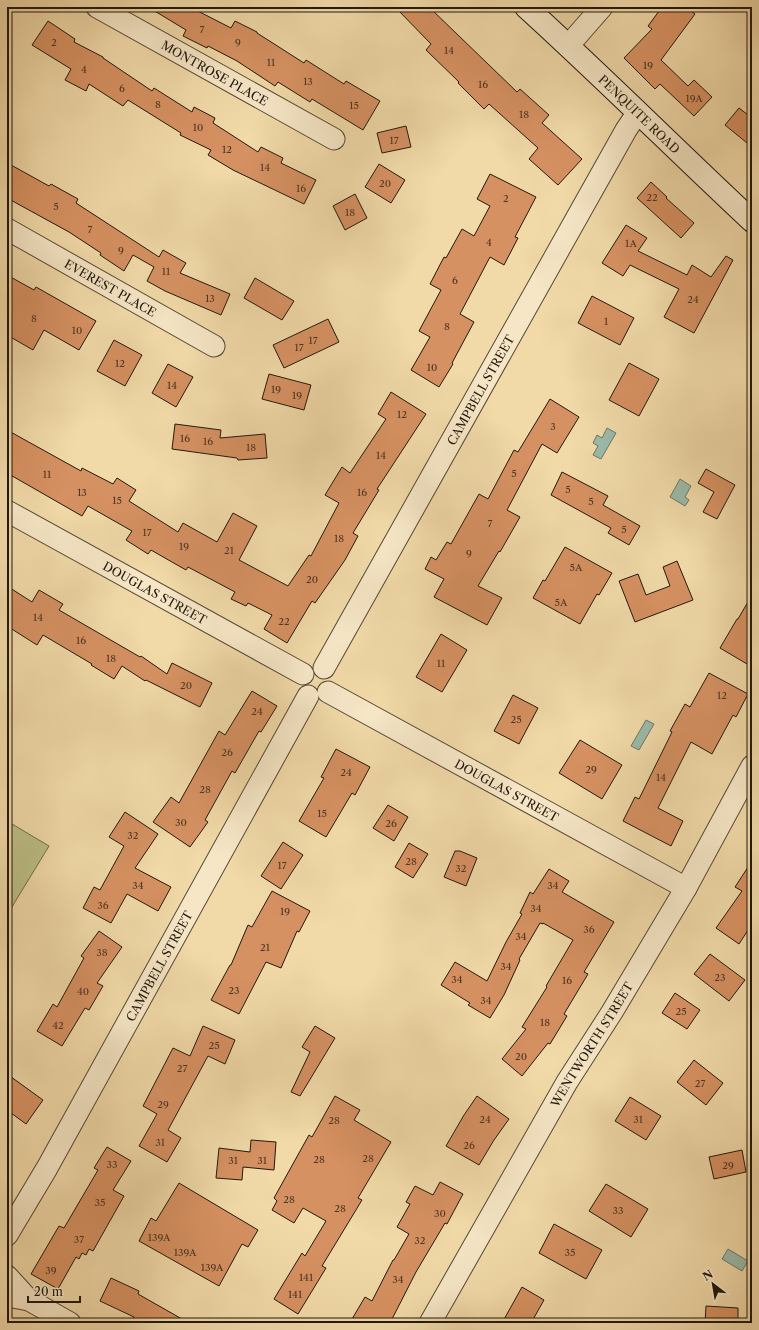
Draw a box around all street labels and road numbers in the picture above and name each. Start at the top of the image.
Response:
street label: MONTROSE PLACE [159,37,271,108]
street label: PENQUITE ROAD [596,71,684,157]
street label: EVEREST PLACE [62,256,159,319]
street label: CAMPBELL STREET [443,332,517,448]
street label: DOUGLAS STREET [101,558,210,627]
street label: DOUGLAS STREET [452,755,562,824]
street label: CAMPBELL STREET [122,908,195,1024]
street label: WENTWORTH STREET [546,979,636,1110]

